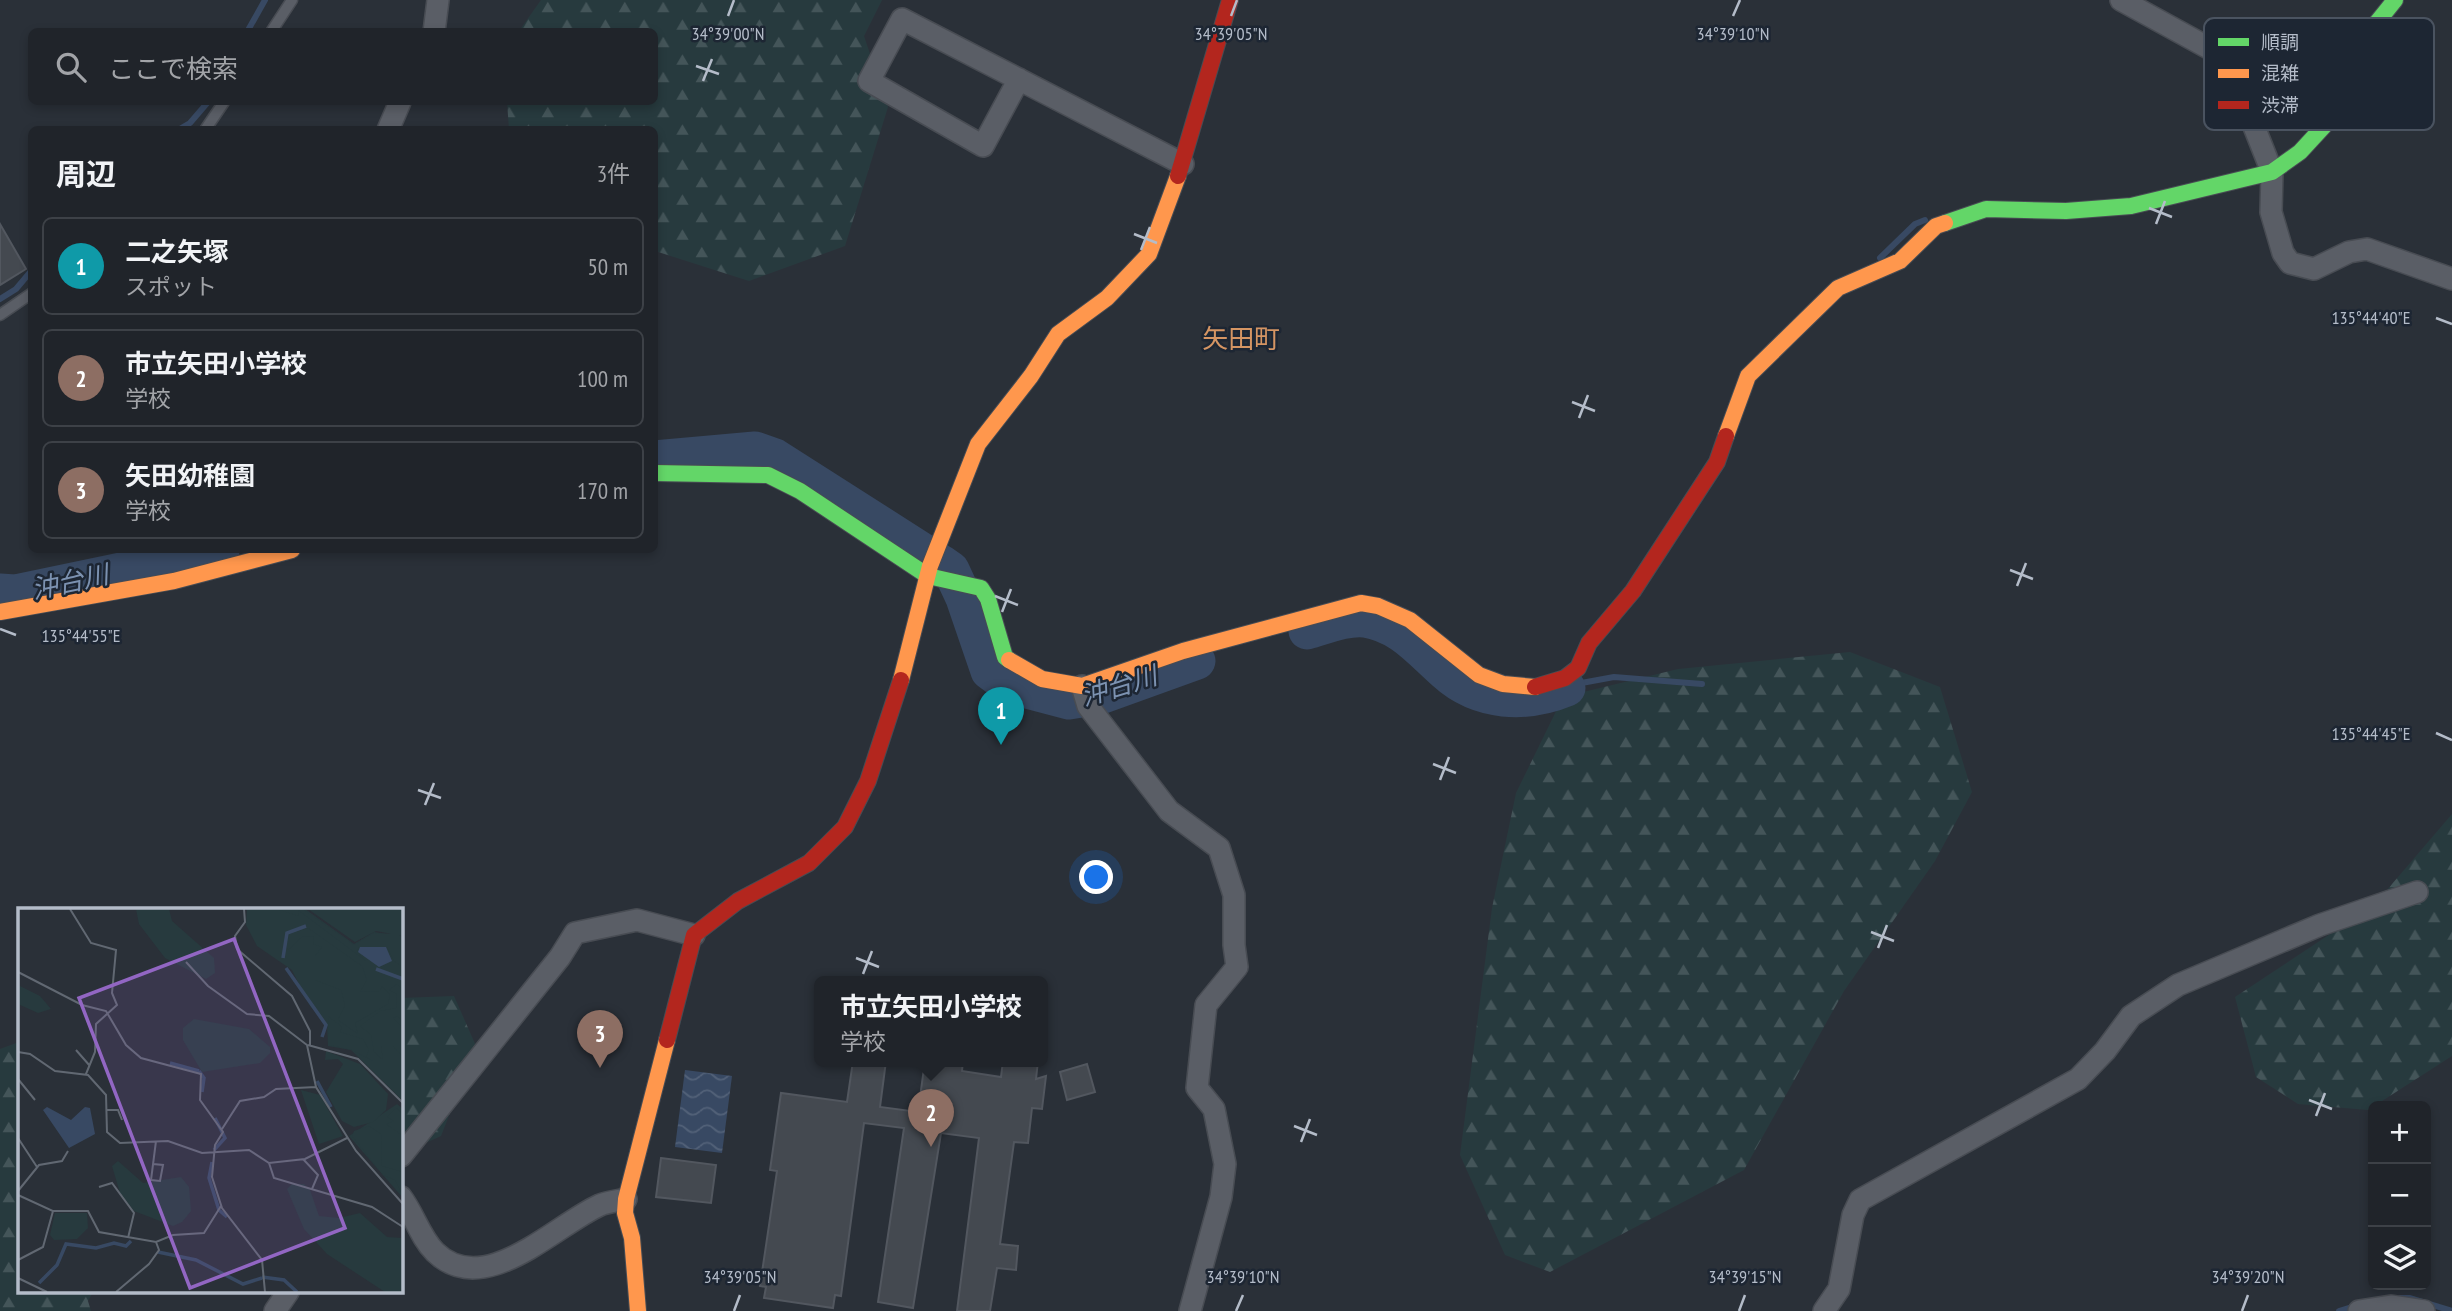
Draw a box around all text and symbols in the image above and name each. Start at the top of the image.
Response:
legend [2204,18,2434,130]
text: 34°39'00"N [692,22,764,45]
text: 34°39'05"N [1195,22,1267,45]
text: 34°39'10"N [1697,22,1769,45]
search box [28,28,658,105]
text: 順調 [2261,30,2299,54]
icon: search [52,48,90,86]
text: ここで検索 [108,52,238,85]
text: 混雑 [2261,61,2299,85]
text: 渋滞 [2261,93,2299,117]
text: 周辺 [56,154,116,193]
text: 3件 [597,159,630,188]
text: 二之矢塚 [125,235,229,268]
text: 1 [76,252,87,281]
text: 50 m [587,252,628,281]
text: スポット [125,272,217,301]
text: 135°44'40"E [2332,306,2410,329]
district label: 矢田町 [1202,322,1280,355]
text: 市立矢田小学校 [125,347,307,380]
text: 2 [76,364,87,393]
text: 100 m [577,364,628,393]
text: 学校 [125,384,171,413]
text: 矢田幼稚園 [125,459,255,492]
text: 3 [76,476,87,505]
text: 170 m [577,476,628,505]
text: 学校 [125,496,171,525]
water label: 沖台川 [28,557,114,606]
text: 135°44'55"E [42,624,120,647]
water label: 沖台川 [1077,657,1164,713]
pin: 1 [978,687,1024,745]
text: 135°44'45"E [2332,722,2410,745]
your location [1079,860,1113,894]
inset map [18,908,402,1294]
popup [814,976,1048,1067]
text: 市立矢田小学校 [840,990,1022,1023]
pin: 3 [577,1010,623,1068]
text: 学校 [840,1027,886,1056]
pin: 2 [908,1089,954,1147]
map controls [2368,1101,2431,1290]
button: + [2368,1101,2431,1164]
button: − [2368,1164,2431,1227]
button: layers [2368,1227,2431,1290]
text: 34°39'05"N [704,1265,776,1288]
text: 34°39'10"N [1207,1265,1279,1288]
text: 34°39'15"N [1709,1265,1781,1288]
text: 34°39'20"N [2212,1265,2284,1288]

